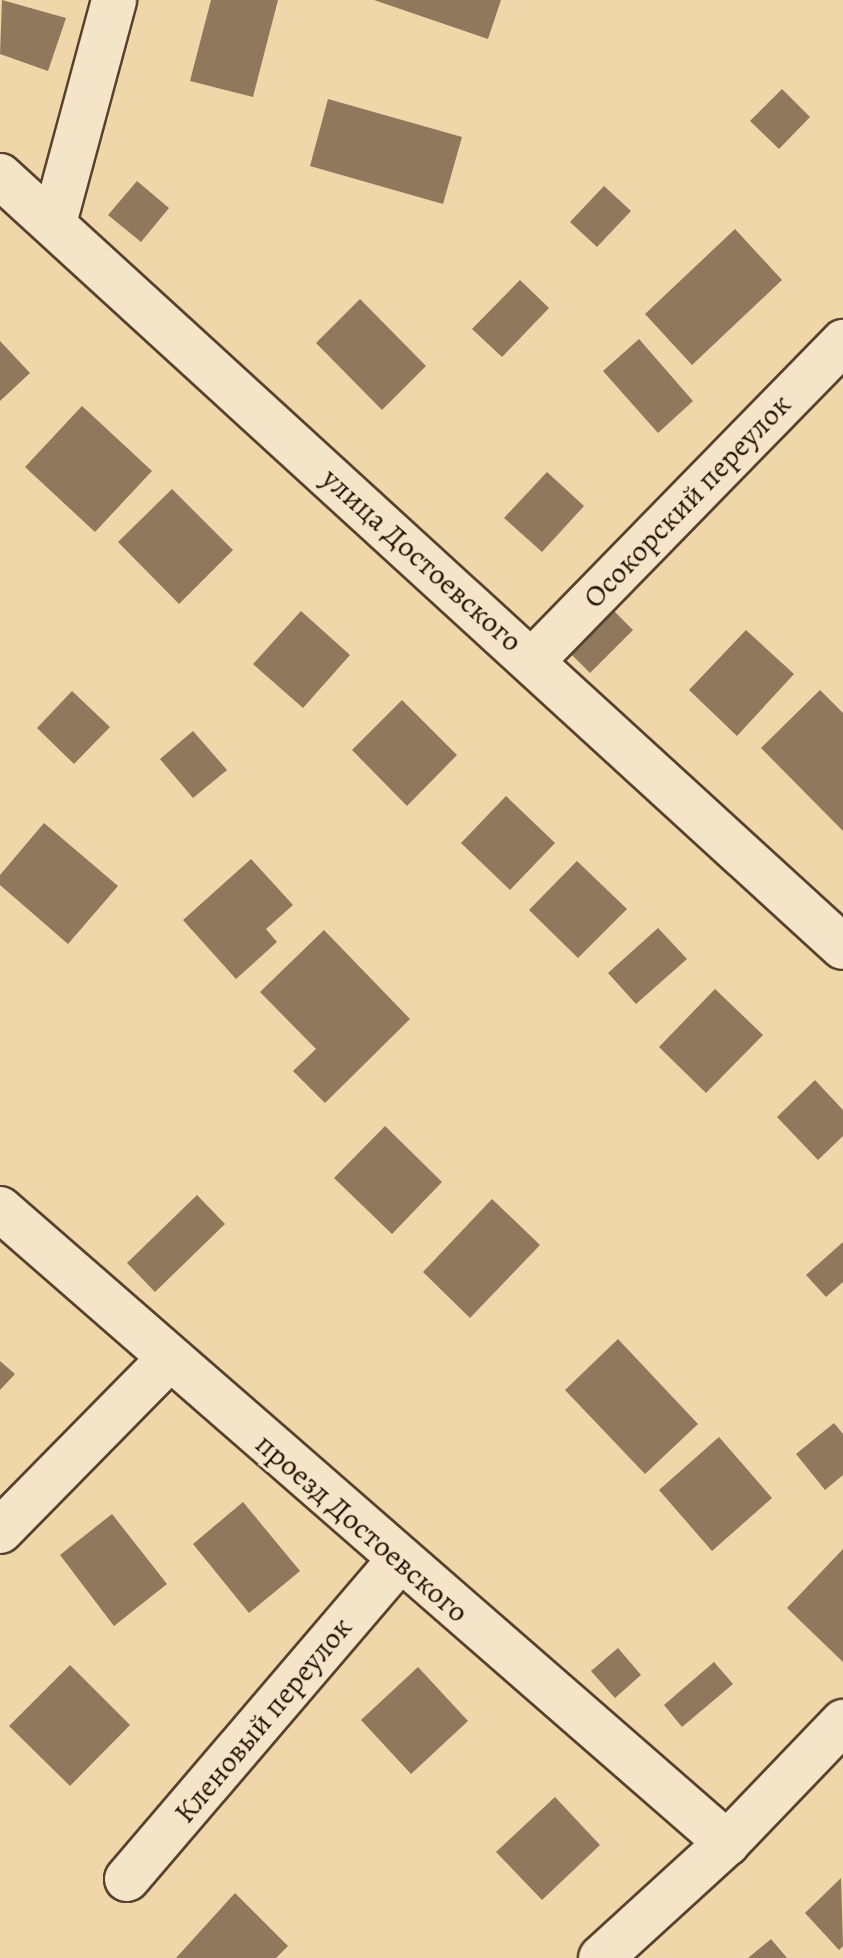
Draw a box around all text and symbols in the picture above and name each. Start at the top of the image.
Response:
street label: Осокорский переулок [576,387,798,615]
street label: улица Достоевского [314,461,530,659]
street label: проезд Достоевского [248,1426,476,1630]
street label: Кленовый переулок [166,1610,360,1830]

